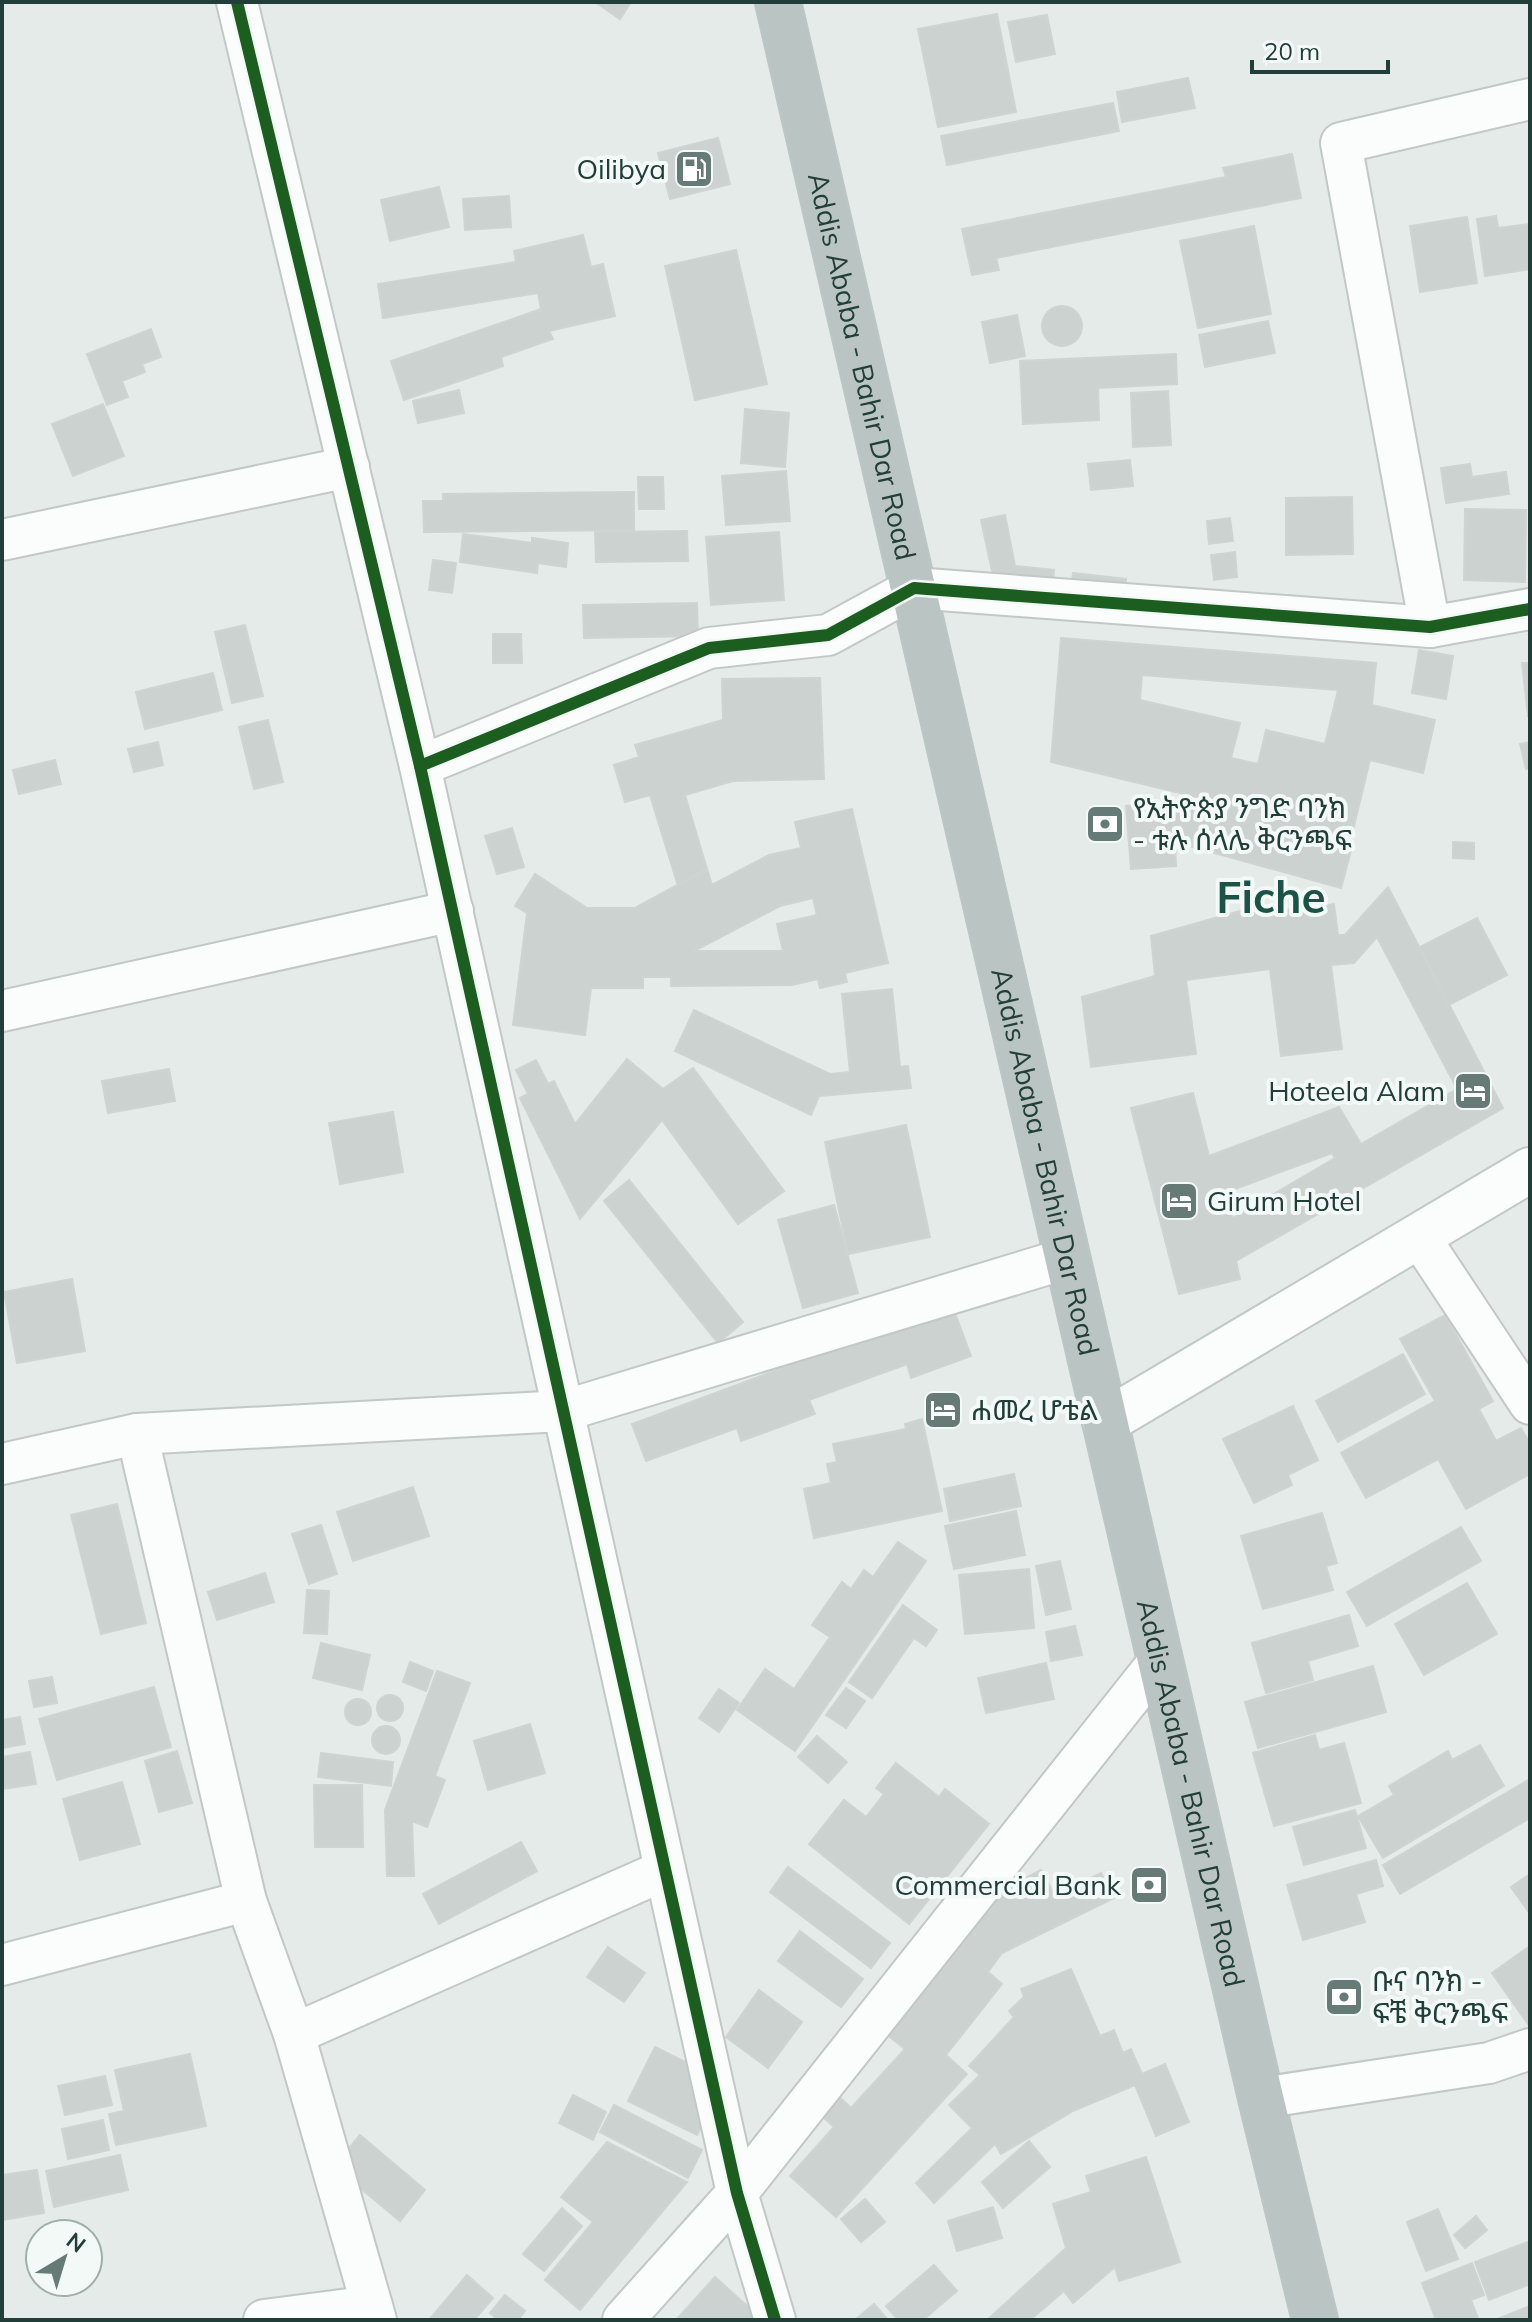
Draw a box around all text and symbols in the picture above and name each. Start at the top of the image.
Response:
scale bar [1252,24,1388,74]
text: 20 m [1264,36,1320,66]
fuel station icon: Oilibya [673,148,715,190]
place label: Oilibya [576,151,666,186]
street label: Addis Ababa - Bahir Dar Road [801,169,924,564]
place label: የኢትዮጵያ ንግድ ባንክ - ቱሉ ሰላሌ ቅርንጫፍ [1133,790,1352,857]
bank icon: የኢትዮጵያ ንግድ ባንክ - ቱሉ ሰላሌ ቅርንጫፍ [1084,803,1126,845]
district label: Fiche [1216,869,1326,924]
street label: Addis Ababa - Bahir Dar Road [984,964,1107,1359]
hotel icon: Hoteela Alam [1452,1070,1494,1112]
place label: Hoteela Alam [1268,1073,1445,1108]
hotel icon: Girum Hotel [1158,1180,1200,1222]
place label: Girum Hotel [1207,1183,1361,1218]
hotel icon: ሐመረ ሆቴል [922,1389,964,1431]
place label: ሐመረ ሆቴል [971,1392,1098,1427]
street label: Addis Ababa - Bahir Dar Road [1130,1596,1253,1990]
bank icon: Commercial Bank [1128,1864,1170,1906]
place label: Commercial Bank [894,1867,1122,1902]
place label: ቡና ባንክ - ፍቼ ቅርንጫፍ [1372,1963,1509,2030]
bank icon: ቡና ባንክ - ፍቼ ቅርንጫፍ [1323,1976,1365,2018]
north arrow [24,2218,104,2298]
text: N [61,2226,91,2258]

